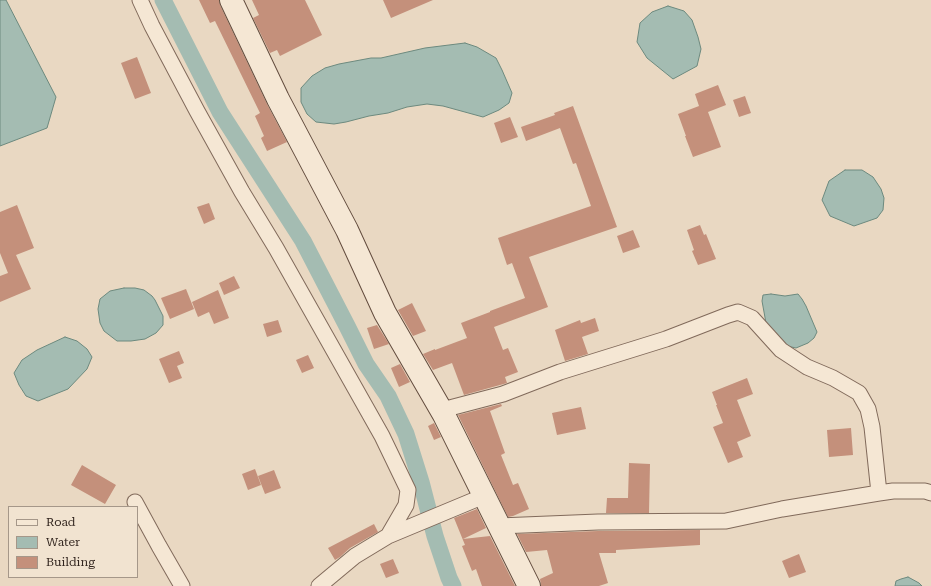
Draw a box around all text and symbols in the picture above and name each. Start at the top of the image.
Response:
legend [8,506,138,578]
text: Road [46,515,75,529]
text: Water [46,535,80,549]
text: Building [46,555,95,569]

